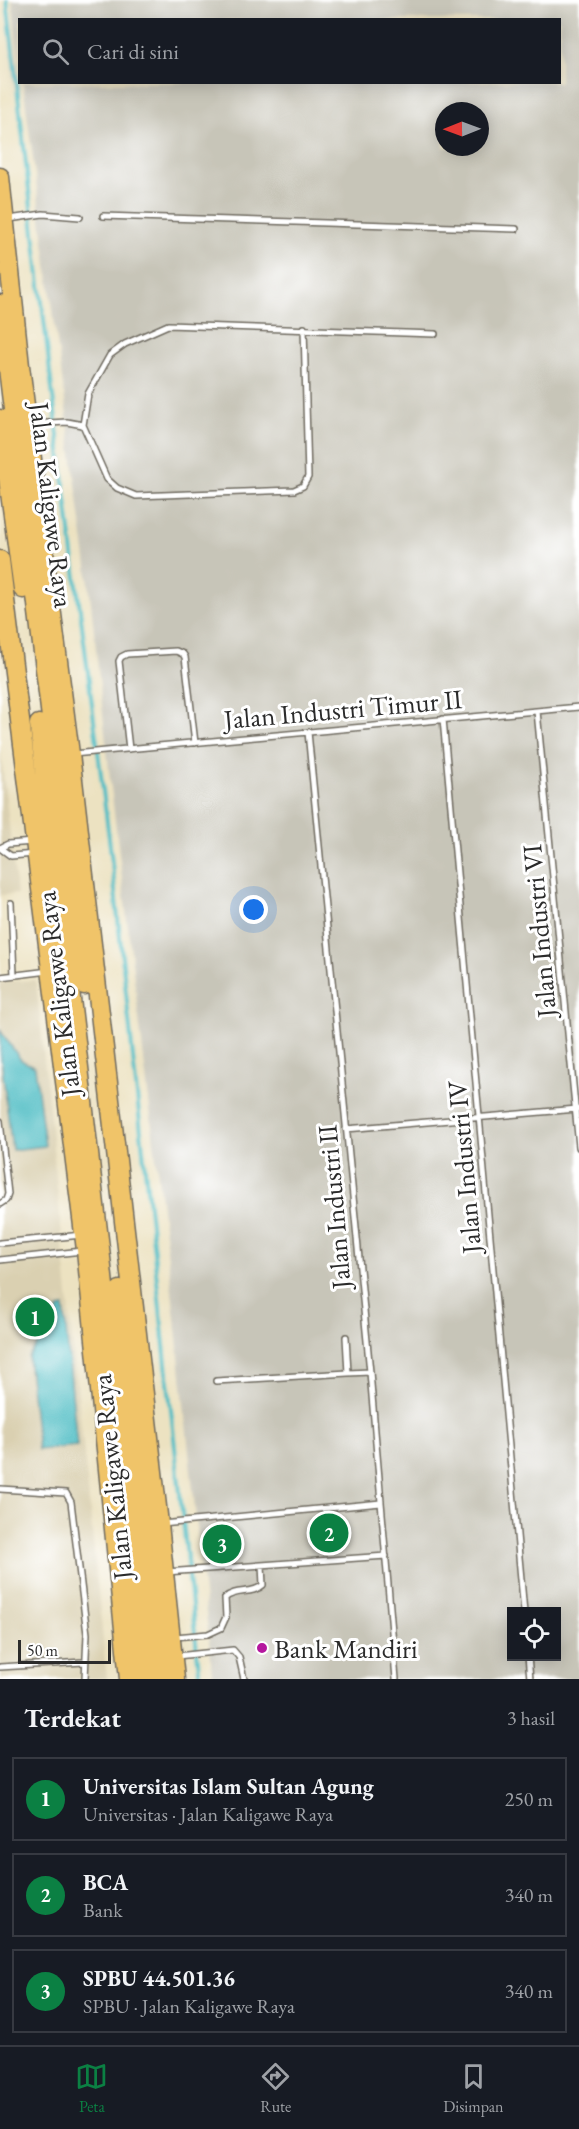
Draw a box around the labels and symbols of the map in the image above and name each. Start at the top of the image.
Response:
north arrow [435,102,489,156]
street label: Jalan Kaligawe Raya [22,398,82,610]
street label: Jalan Industri Timur II [220,681,464,737]
street label: Jalan Industri VI [514,843,564,1021]
street label: Jalan Kaligawe Raya [28,889,88,1101]
your location [239,895,268,924]
street label: Jalan Industri IV [439,1078,489,1257]
street label: Jalan Industri II [309,1123,359,1293]
pin: 1 [15,1294,54,1340]
street label: Jalan Kaligawe Raya [84,1372,140,1584]
pin: 2 [310,1510,348,1556]
pin: 3 [202,1522,242,1566]
place label: Bank Mandiri [274,1631,418,1666]
scale bar [18,1637,111,1664]
marker: Bank Mandiri [255,1641,269,1655]

